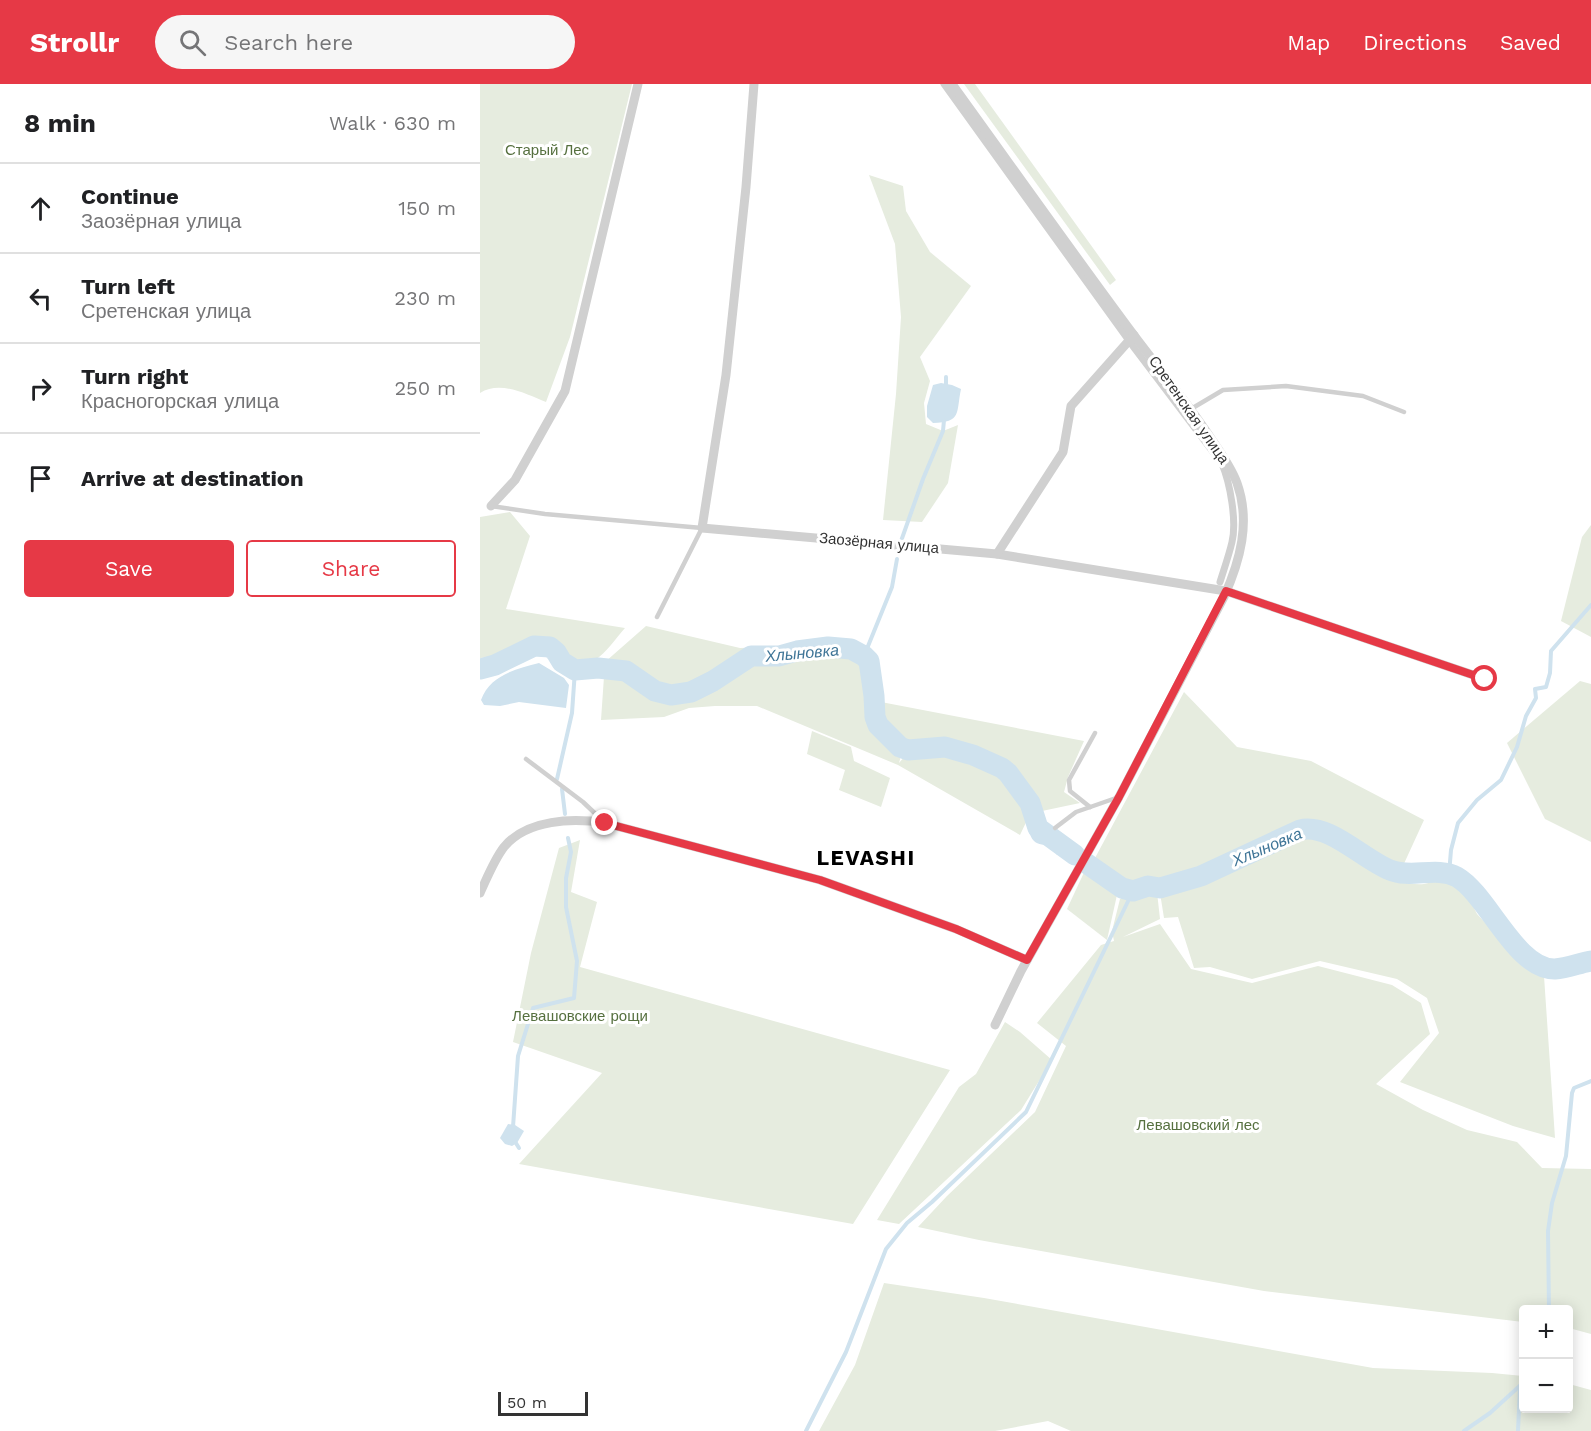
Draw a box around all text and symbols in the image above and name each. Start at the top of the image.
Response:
search box [155,15,575,69]
text: Strollr [30,26,119,59]
icon: search [176,26,209,59]
text: Search here [224,30,353,55]
text: Map [1287,30,1330,55]
text: Directions [1363,30,1467,55]
text: Saved [1500,30,1561,55]
text: 8 min [24,108,96,138]
text: Walk · 630 m [329,111,456,135]
park label: Старый Лес [505,141,590,159]
text: Continue [81,184,179,209]
icon: ahead [24,192,57,225]
text: 150 m [398,196,456,220]
text: Заозёрная улица [81,209,241,233]
text: Turn left [81,274,175,299]
icon: left [24,282,57,315]
text: 230 m [394,286,456,310]
text: Сретенская улица [81,299,251,323]
street label: Сретенская улица [1145,353,1233,468]
text: Turn right [81,364,188,389]
icon: right [24,372,57,405]
text: 250 m [394,376,456,400]
text: Красногорская улица [81,389,279,413]
icon: arrive [24,462,57,495]
text: Arrive at destination [81,466,304,491]
street label: Заозёрная улица [818,529,940,557]
button: Save [24,540,234,597]
button: Share [246,540,456,597]
water label: Хлыновка [763,640,840,666]
route start [1471,665,1497,691]
route end [591,809,617,835]
water label: Хлыновка [1228,824,1305,871]
district label: LEVASHI [816,845,916,870]
park label: Левашовские рощи [512,1007,648,1025]
park label: Левашовский лес [1136,1116,1260,1134]
map controls [1519,1305,1573,1413]
button: + [1519,1305,1573,1359]
button: − [1519,1359,1573,1413]
scale bar [498,1389,588,1416]
text: 50 m [507,1393,547,1412]

